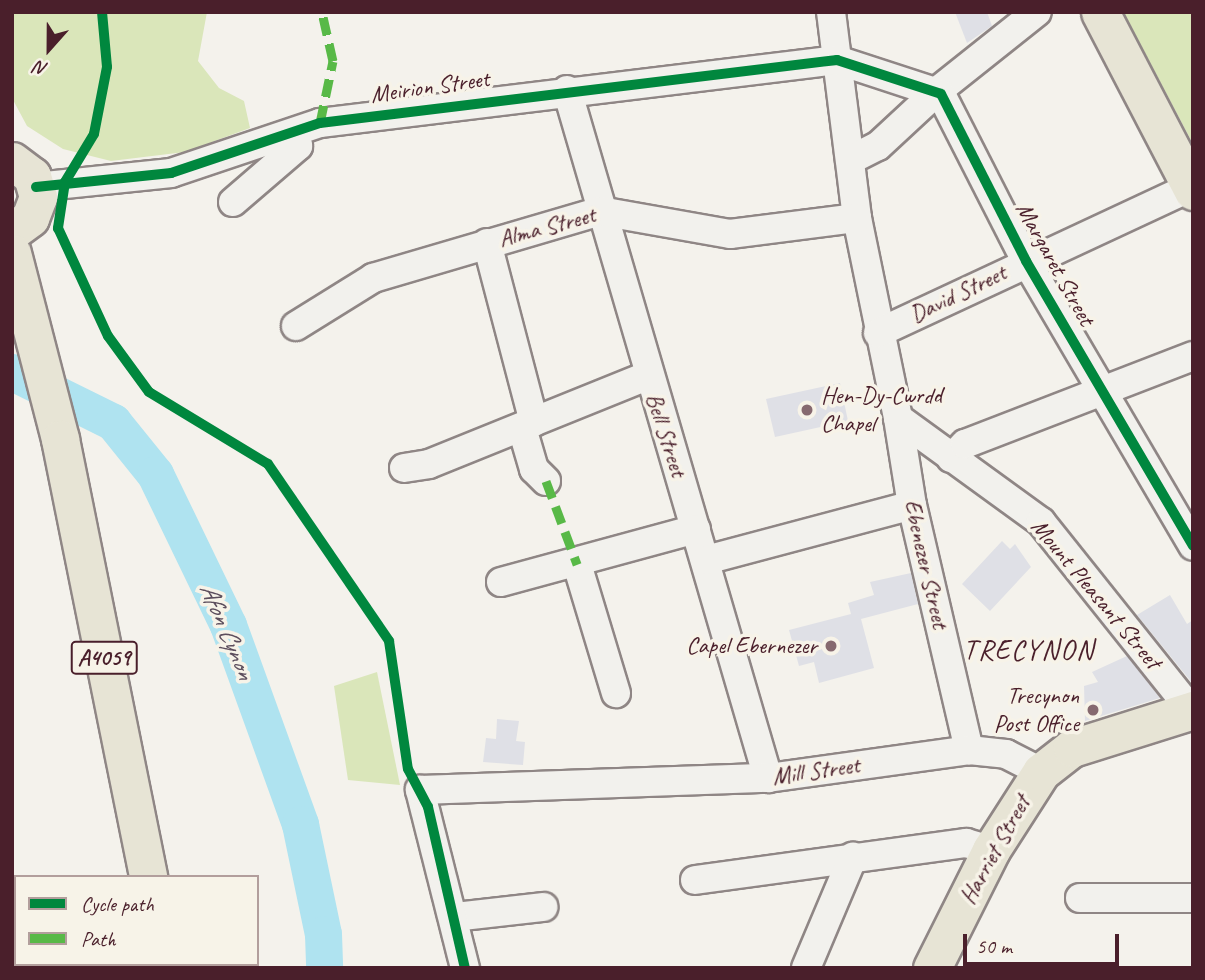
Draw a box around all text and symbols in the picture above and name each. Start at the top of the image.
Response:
north arrow [14,14,84,84]
text: N [32,55,51,82]
street label: Meirion Street [369,64,491,110]
street label: Margaret Street [1009,197,1101,331]
street label: Alma Street [495,200,599,254]
street label: David Street [905,258,1011,330]
place label: Hen-Dy-Cwrdd Chapel [821,382,942,438]
street label: Bell Street [639,389,693,481]
marker: Hen-Dy-Cwrdd Chapel [799,402,815,418]
street label: Ebenezer Street [897,497,955,631]
street label: Mount Pleasant Street [1025,513,1167,675]
water label: Afon Cynon [193,578,261,684]
place label: Capel Ebernezer [686,632,817,660]
district label: TRECYNON [965,633,1093,667]
road number: A4059 [69,638,139,678]
marker: Capel Ebernezer [823,638,839,654]
place label: Trecynon Post Office [994,682,1079,738]
marker: Trecynon Post Office [1085,702,1101,718]
street label: Mill Street [770,751,862,791]
street label: Harriet Street [953,791,1037,909]
legend [14,875,259,966]
text: Cycle path [81,891,154,917]
scale bar [967,920,1123,964]
text: Path [81,926,116,952]
text: 50 m [976,933,1012,959]

